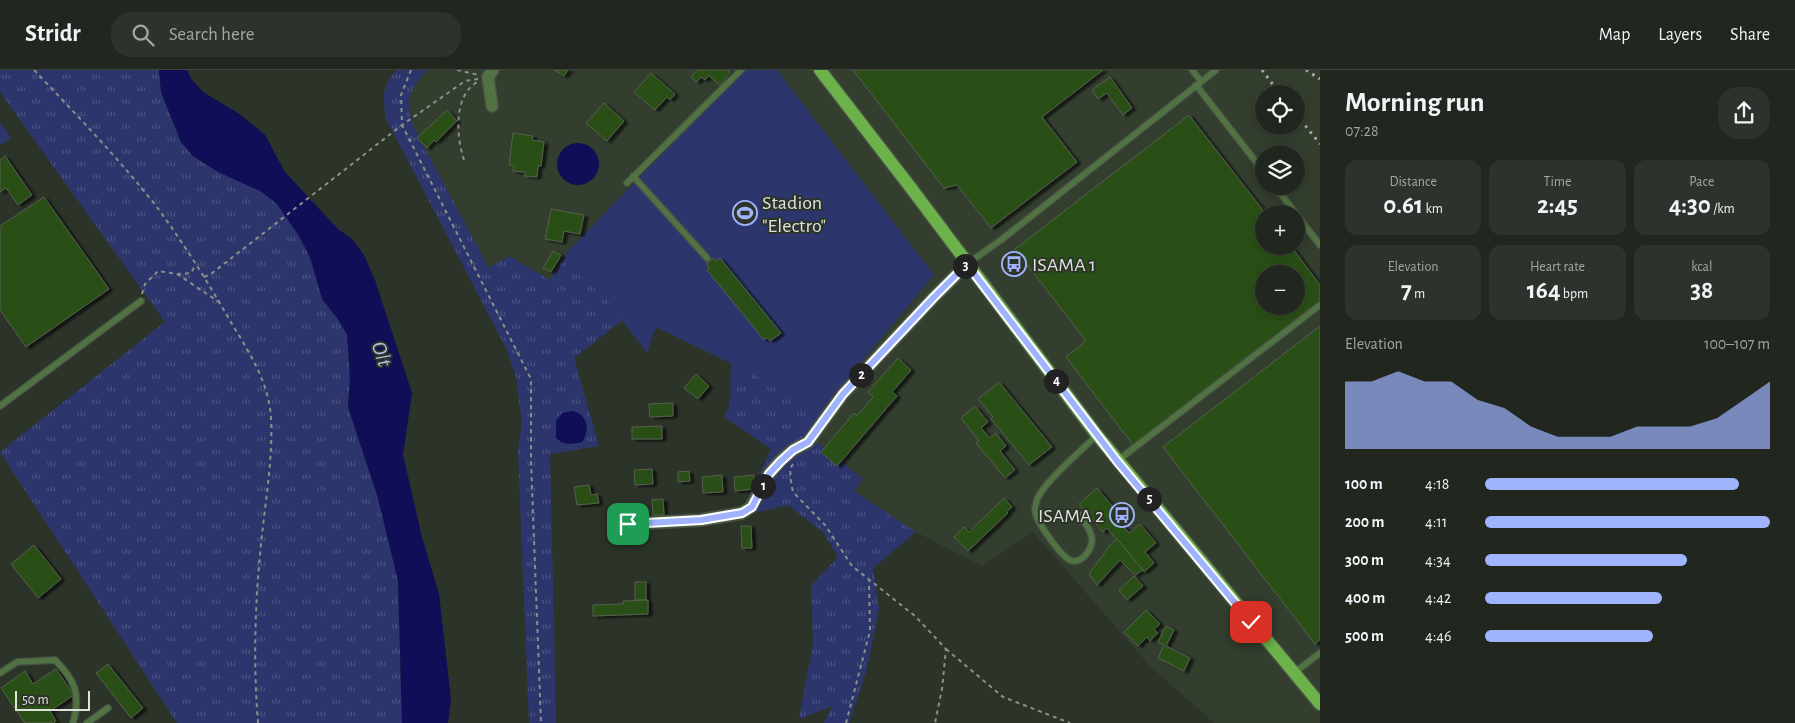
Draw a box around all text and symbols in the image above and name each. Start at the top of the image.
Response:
search box [111,12,461,57]
icon: search [129,21,157,49]
text: Stridr [25,22,81,46]
text: Search here [169,25,255,44]
text: Map [1599,26,1630,44]
text: Layers [1658,26,1702,44]
text: Share [1730,26,1770,44]
map controls [1255,85,1305,315]
button: locate [1255,85,1305,135]
button: share [1718,87,1770,139]
text: Morning run [1345,89,1485,117]
text: 07:28 [1345,123,1379,139]
button: layers [1255,145,1305,195]
text: Distance [1389,175,1437,189]
text: Time [1544,175,1571,189]
text: Pace [1689,175,1714,189]
place label: Stadion "Electro" [762,193,826,236]
text: 0.61 [1383,193,1423,218]
text: 2:45 [1537,193,1578,218]
text: 4:30 [1669,193,1711,218]
sports icon: Stadion "Electro" [732,200,758,226]
text: km [1423,202,1443,216]
text: /km [1711,202,1735,216]
button: + [1255,205,1305,255]
bus stop icon: ISAMA 1 [1001,251,1027,277]
pin: 3 [952,254,978,278]
place label: ISAMA 1 [1032,255,1096,275]
text: 3 [962,259,969,273]
text: Elevation [1388,260,1438,274]
text: Heart rate [1530,260,1585,274]
text: kcal [1691,260,1712,274]
button: − [1255,265,1305,315]
text: 7 [1401,278,1412,303]
text: 164 [1527,278,1560,303]
text: 38 [1690,278,1713,303]
text: m [1412,287,1425,301]
text: bpm [1560,287,1588,301]
text: Elevation [1345,336,1403,352]
text: 100–107 m [1704,336,1770,352]
water label: Olt [368,339,395,369]
pin: 2 [848,362,874,388]
text: 2 [858,368,865,382]
pin: 4 [1044,368,1068,394]
text: 4 [1053,374,1060,388]
pin: 1 [750,474,776,498]
text: 100 m [1345,476,1383,492]
text: 4:18 [1425,476,1449,492]
text: 1 [761,479,766,493]
pin: 5 [1136,486,1162,512]
text: 5 [1146,492,1153,506]
bus stop icon: ISAMA 2 [1109,502,1135,528]
pin [607,503,649,545]
place label: ISAMA 2 [1038,506,1104,526]
icon: arrive [614,510,642,538]
text: 200 m [1345,514,1385,530]
text: 4:11 [1425,514,1447,530]
text: 300 m [1345,552,1384,568]
text: 4:34 [1425,552,1451,568]
text: 400 m [1345,590,1385,606]
text: 4:42 [1425,590,1451,606]
pin [1230,601,1272,643]
icon: check [1237,608,1265,636]
text: 500 m [1345,628,1384,644]
text: 4:46 [1425,628,1452,644]
scale bar [15,688,90,711]
text: 50 m [22,693,49,707]

